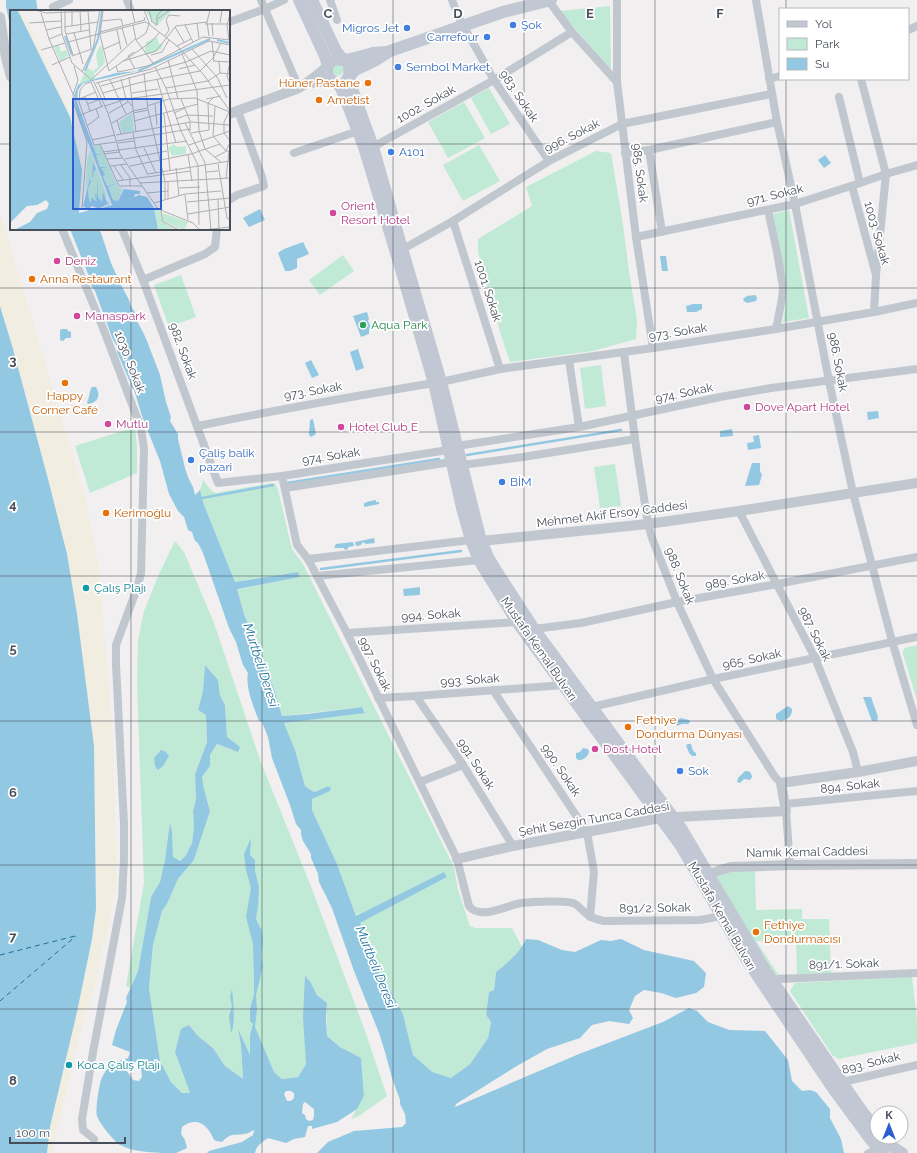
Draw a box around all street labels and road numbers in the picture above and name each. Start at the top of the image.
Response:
street label: 983. Sokak [497,67,542,125]
street label: 1002. Sokak [394,82,458,126]
street label: 996. Sokak [542,116,603,156]
street label: 985. Sokak [629,143,651,204]
street label: 971. Sokak [745,181,805,209]
street label: 1003. Sokak [861,200,893,267]
street label: 1001. Sokak [471,258,505,324]
street label: 973. Sokak [648,320,709,344]
street label: 982. Sokak [166,321,200,382]
street label: 1030. Sokak [112,329,148,396]
street label: 986. Sokak [825,331,851,394]
street label: 973. Sokak [283,379,344,403]
street label: 974. Sokak [654,380,715,406]
street label: 974. Sokak [301,444,362,467]
street label: Mehmet Akif Ersoy Caddesi [536,498,688,530]
street label: 988. Sokak [662,545,698,607]
street label: 989. Sokak [704,568,766,592]
street label: Mustafa Kemal Bulvarı [498,595,580,703]
street label: 987. Sokak [796,605,834,664]
street label: 994. Sokak [401,606,462,624]
street label: 997. Sokak [356,635,394,694]
street label: 965. Sokak [721,646,783,672]
street label: 993. Sokak [440,671,501,689]
street label: 991. Sokak [454,736,498,793]
street label: 990. Sokak [538,741,584,799]
street label: 894. Sokak [820,776,881,796]
street label: Şehit Sezgin Tunca Caddesi [518,799,670,839]
street label: Namık Kemal Caddesi [746,844,868,860]
street label: Mustafa Kemal Bulvarı [685,859,759,973]
street label: 891/2. Sokak [619,900,691,916]
street label: 891/1. Sokak [809,956,880,972]
street label: 893. Sokak [840,1049,902,1077]

